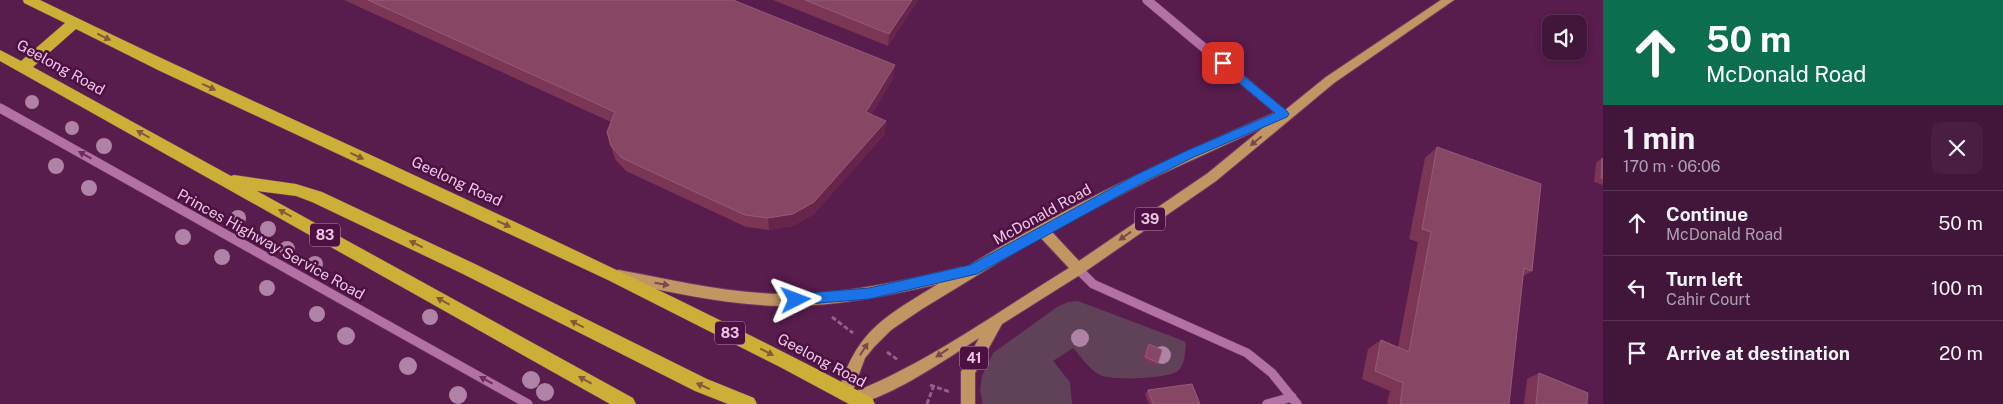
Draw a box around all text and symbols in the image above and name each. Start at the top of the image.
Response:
map controls [1542,15,1587,60]
button: sound [1542,15,1587,60]
text: 50 m [1706,19,1791,60]
icon: ahead [1623,20,1688,85]
one-way arrow [97,33,111,41]
street label: Geelong Road [14,36,108,98]
pin [1202,42,1244,84]
icon: arrive [1209,49,1237,77]
text: McDonald Road [1706,61,1866,87]
one-way arrow [202,83,217,92]
text: 1 min [1623,120,1695,156]
button: close [1931,122,1983,174]
one-way arrow [137,130,150,139]
one-way arrow [1250,135,1263,146]
one-way arrow [78,151,91,160]
one-way arrow [350,152,364,160]
street label: Geelong Road [409,153,505,209]
text: 170 m · 06:06 [1623,157,1721,176]
street label: McDonald Road [990,180,1094,248]
street label: Princes Highway Service Road [174,185,368,303]
text: Continue [1666,203,1748,225]
road number: 39 [1135,208,1165,230]
one-way arrow [279,209,292,218]
icon: ahead [1623,209,1651,237]
text: 50 m [1938,212,1983,234]
one-way arrow [497,220,511,228]
road number: 83 [310,224,340,246]
text: McDonald Road [1666,225,1783,244]
one-way arrow [1118,231,1132,241]
one-way arrow [409,239,423,247]
text: Turn left [1666,268,1743,290]
position arrow [769,273,821,325]
icon: left [1623,274,1651,302]
text: 100 m [1931,277,1983,299]
one-way arrow [655,280,671,288]
text: Cahir Court [1666,290,1751,309]
one-way arrow [435,297,450,305]
one-way arrow [570,319,584,327]
road number: 83 [715,322,745,344]
street label: Geelong Road [775,330,869,390]
icon: arrive [1623,339,1651,367]
one-way arrow [860,342,869,356]
text: Arrive at destination [1666,342,1850,364]
text: 20 m [1939,342,1983,364]
road number: 41 [960,346,988,369]
one-way arrow [760,348,775,356]
one-way arrow [936,348,949,358]
one-way arrow [479,376,493,384]
one-way arrow [578,376,591,385]
one-way arrow [696,381,710,389]

